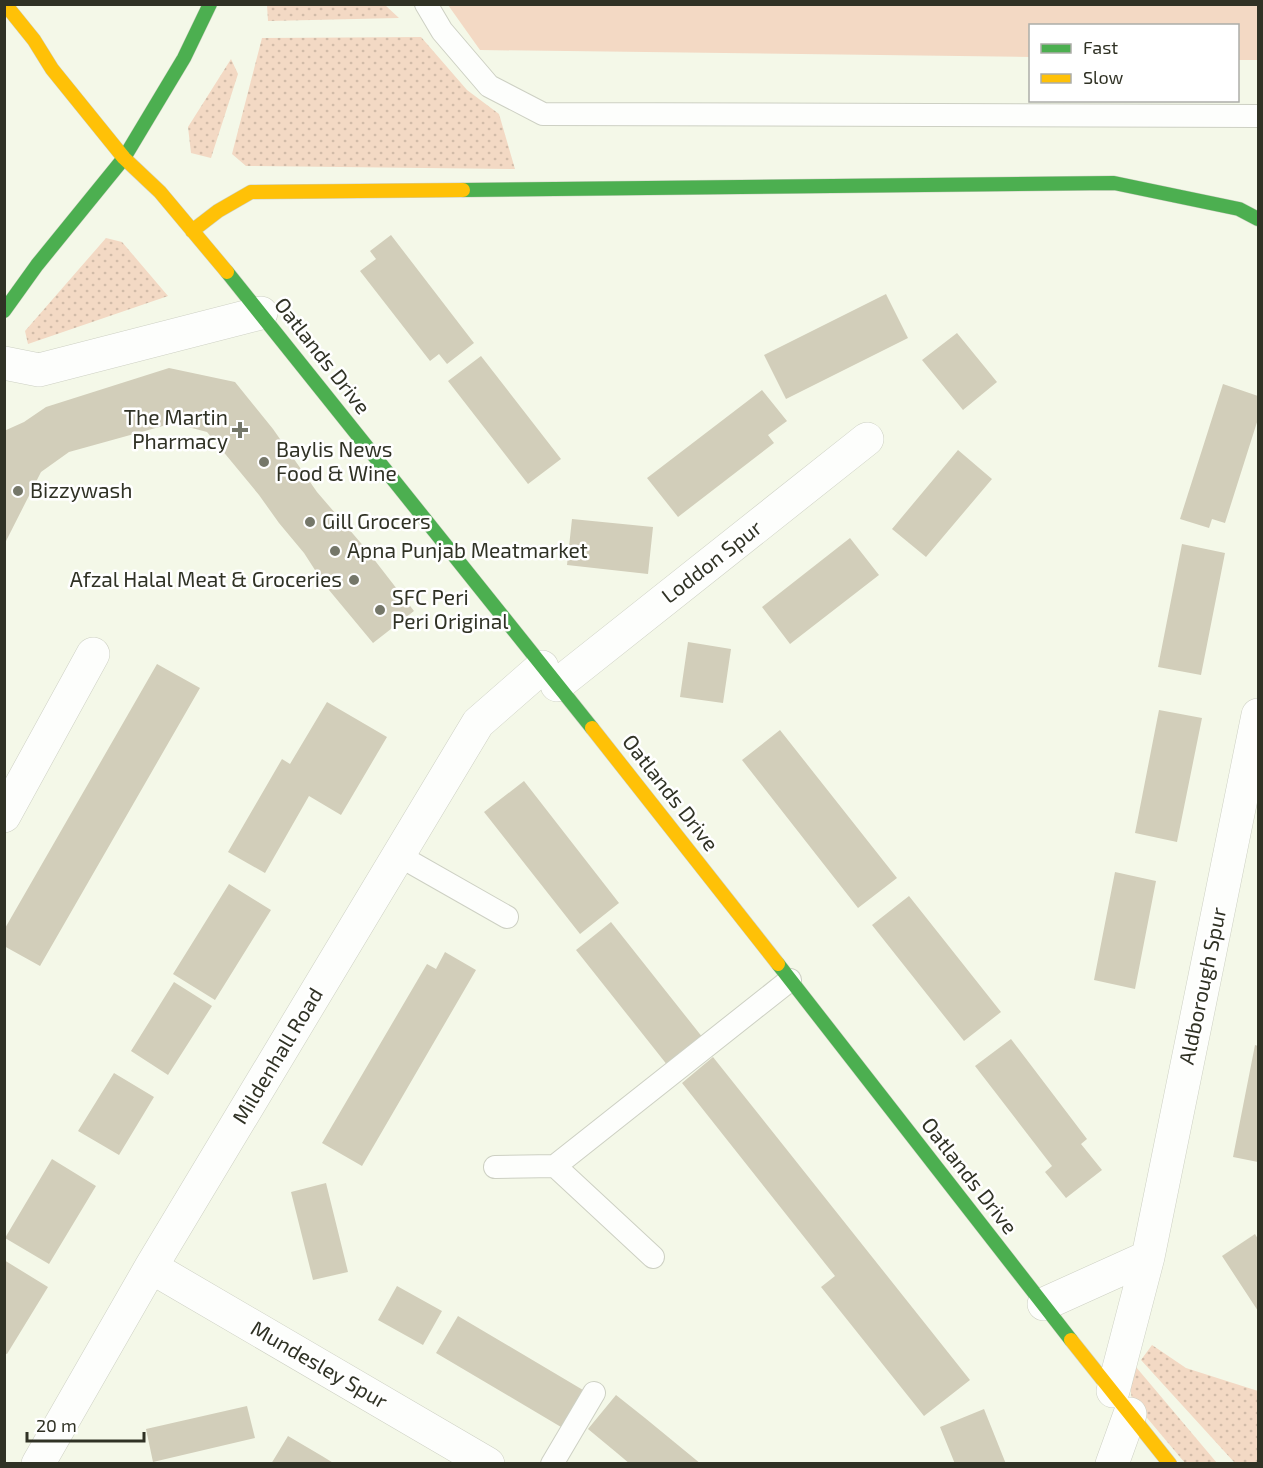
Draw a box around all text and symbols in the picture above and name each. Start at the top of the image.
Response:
legend [1029,24,1239,102]
text: Fast [1083,36,1118,58]
text: Slow [1083,66,1124,88]
street label: Oatlands Drive [270,292,376,418]
place label: The Martin Pharmacy [124,404,228,453]
marker: The Martin Pharmacy [233,423,247,437]
place label: Baylis News Food & Wine [276,436,397,485]
marker: Baylis News Food & Wine [257,455,271,469]
place label: Bizzywash [30,477,132,502]
marker: Bizzywash [11,484,25,498]
place label: Gill Grocers [322,508,431,533]
street label: Loddon Spur [656,514,766,608]
marker: Gill Grocers [303,515,317,529]
place label: Apna Punjab Meatmarket [347,537,588,563]
marker: Apna Punjab Meatmarket [328,544,342,558]
place label: Afzal Halal Meat & Groceries [70,566,342,591]
marker: Afzal Halal Meat & Groceries [347,573,361,587]
place label: SFC Peri Peri Original [392,584,509,633]
marker: SFC Peri Peri Original [373,603,387,617]
street label: Oatlands Drive [618,729,724,855]
street label: Aldborough Spur [1173,904,1231,1067]
street label: Mildenhall Road [226,983,327,1128]
street label: Oatlands Drive [917,1112,1023,1238]
street label: Mundesley Spur [247,1314,393,1413]
scale bar [27,1405,144,1443]
text: 20 m [36,1414,77,1436]

